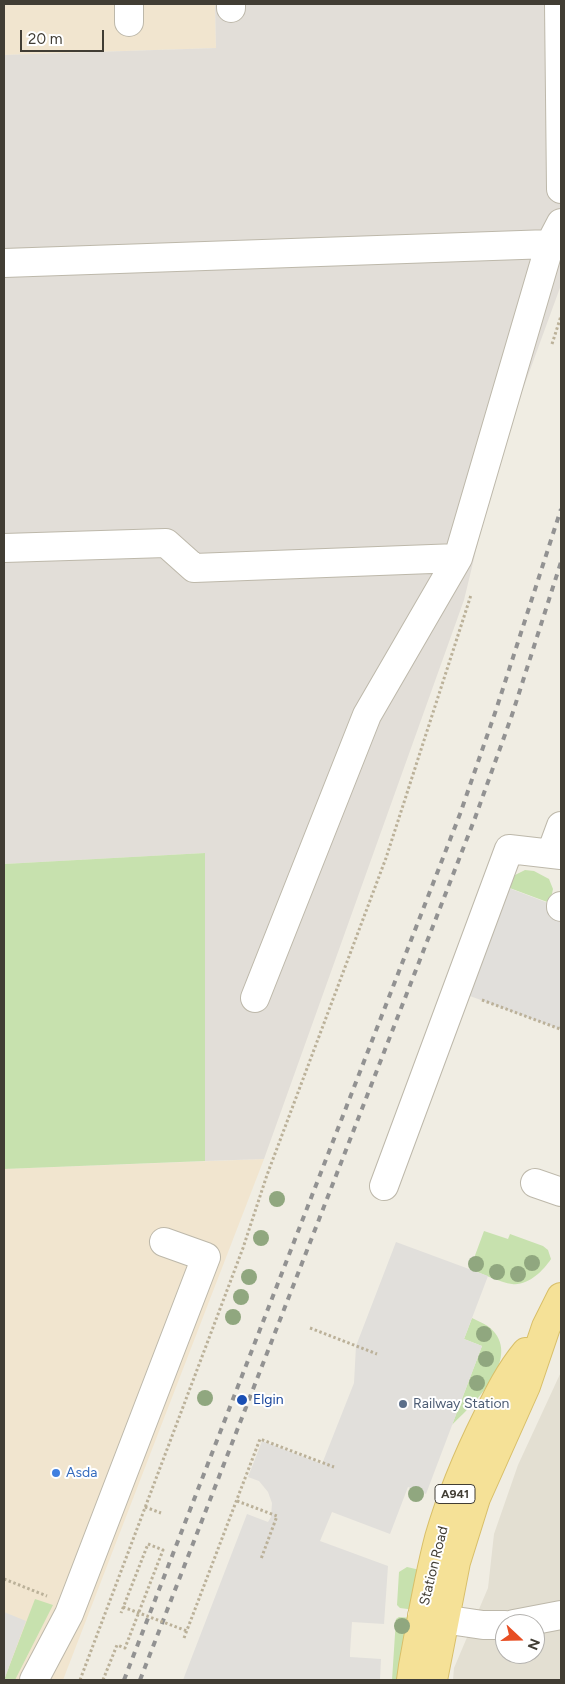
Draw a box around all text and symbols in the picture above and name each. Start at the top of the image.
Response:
scale bar [22,20,106,52]
text: 20 m [28,30,62,48]
place label: Elgin [253,1392,284,1408]
marker: Elgin [235,1393,249,1407]
place label: Railway Station [413,1396,509,1412]
marker: Railway Station [397,1398,409,1410]
place label: Asda [66,1465,97,1481]
marker: Asda [50,1467,62,1479]
road number: A941 [435,1485,475,1504]
street label: Station Road [416,1525,452,1607]
north arrow [495,1614,545,1664]
text: N [524,1636,543,1652]

